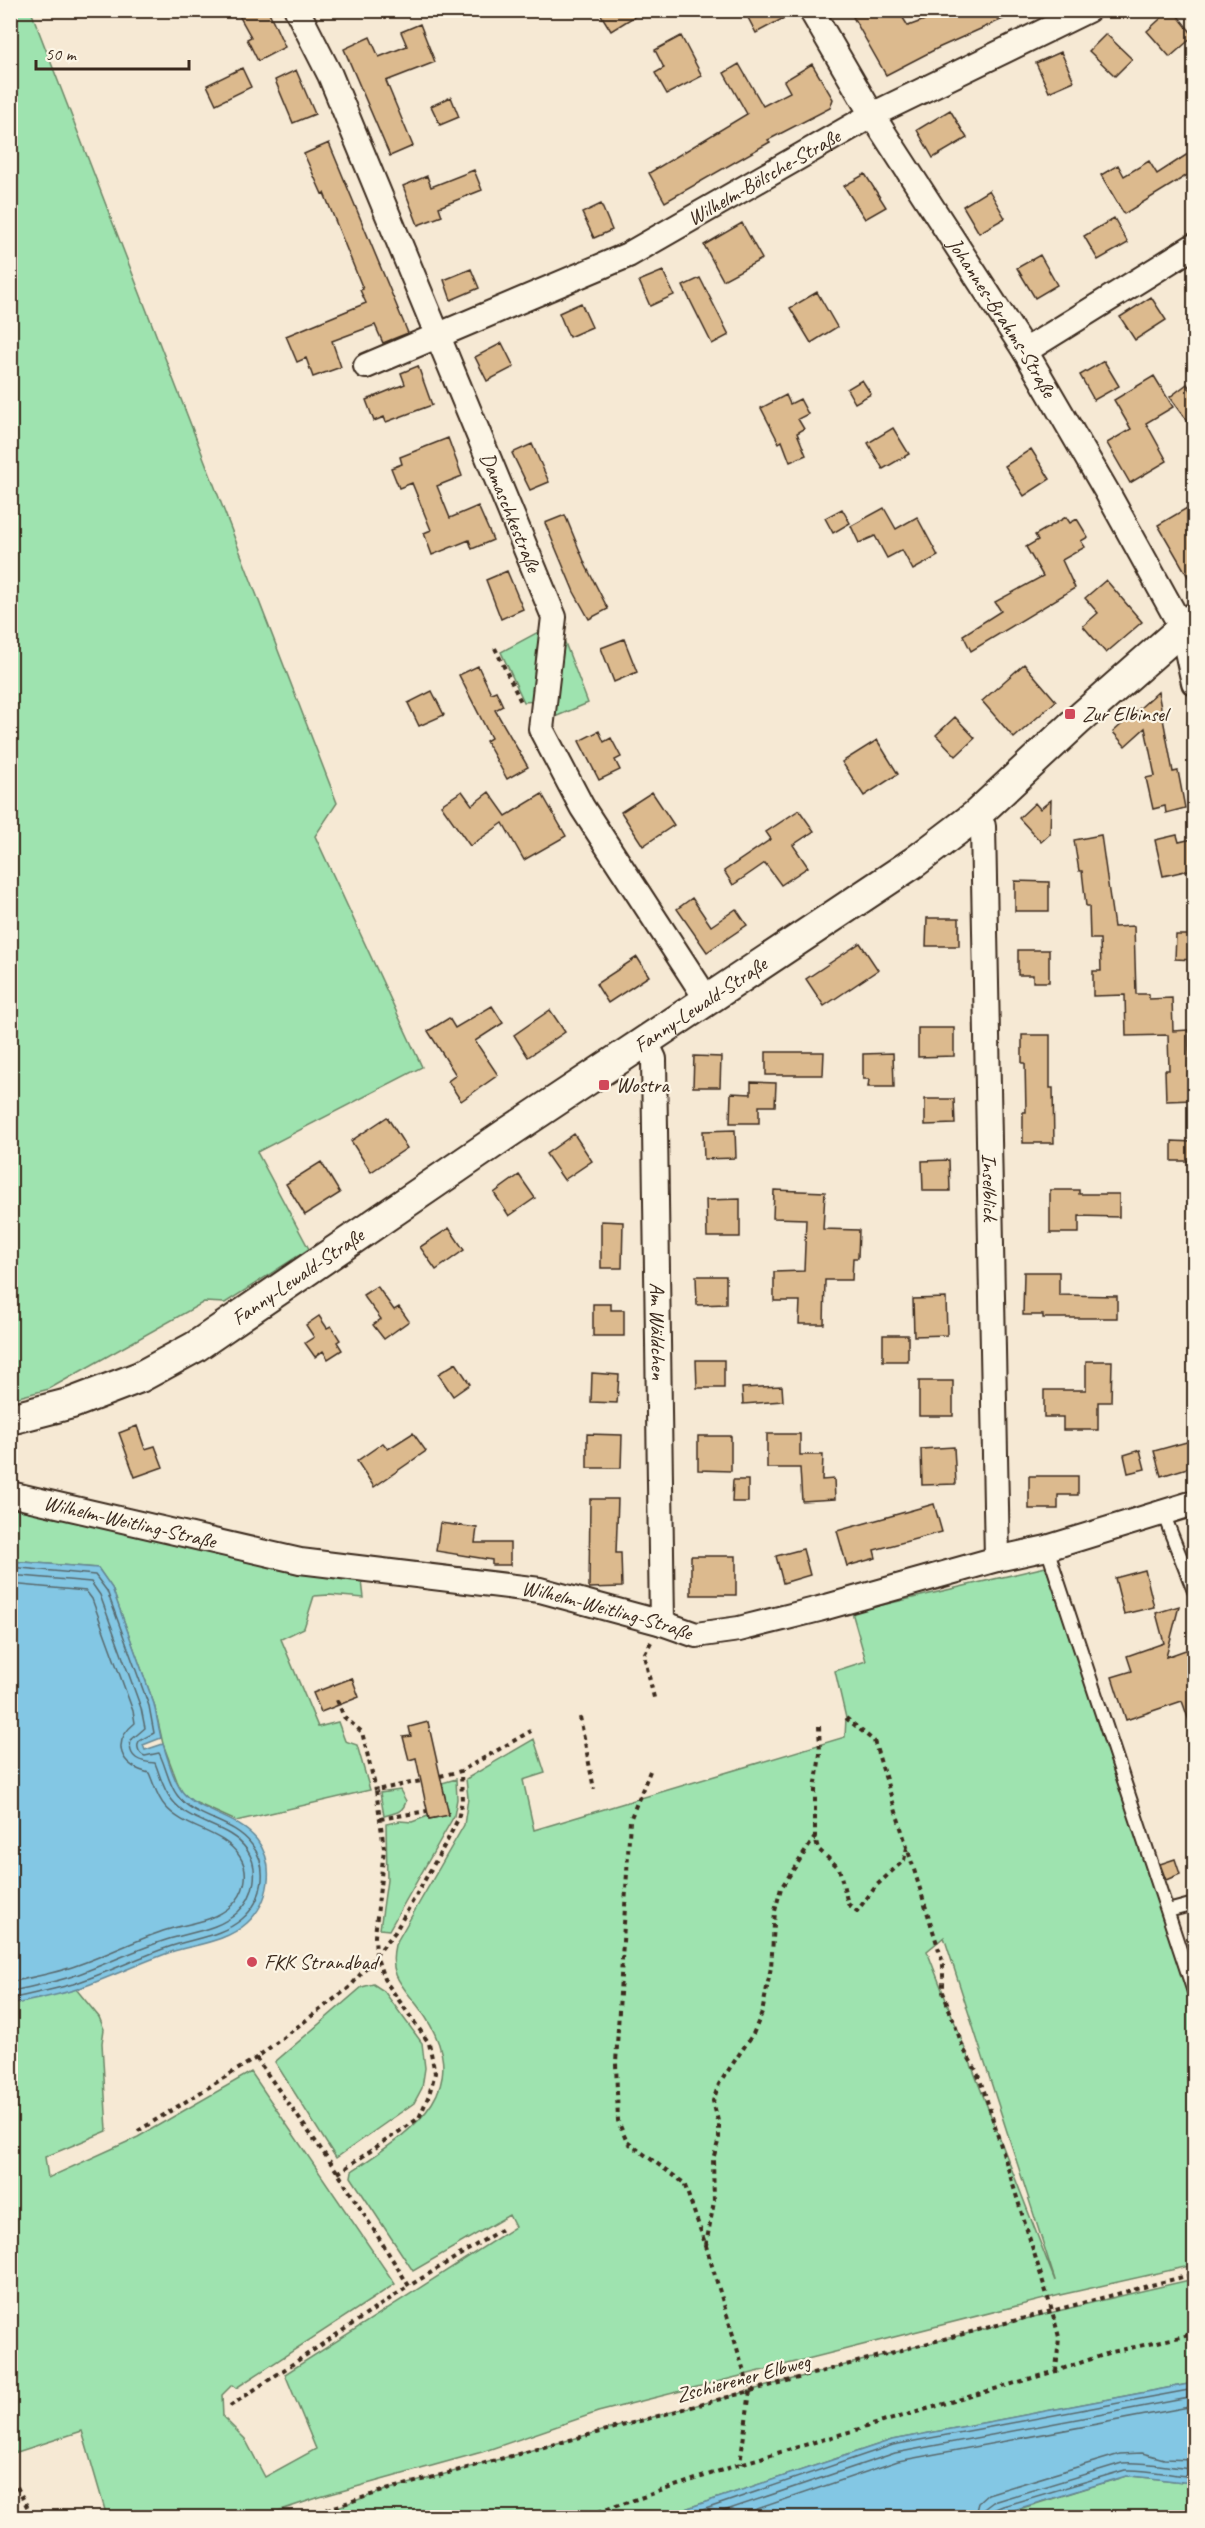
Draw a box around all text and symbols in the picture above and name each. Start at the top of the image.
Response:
scale bar [36,33,189,71]
text: 50 m [45,43,78,65]
street label: Wilhelm-Bölsche-Straße [683,122,847,231]
street label: Johannes-Brahms-Straße [941,232,1063,404]
street label: Damaschkestraße [474,449,548,578]
place label: Zur Elbinsel [1082,701,1171,727]
marker: Zur Elbinsel [1063,707,1077,721]
street label: Fanny-Lewald-Straße [629,950,774,1058]
place label: Wostra [616,1072,670,1098]
marker: Wostra [597,1078,611,1092]
street label: Inselblick [976,1153,1004,1223]
street label: Fanny-Lewald-Straße [227,1221,371,1331]
street label: Am Wäldchen [644,1282,672,1381]
street label: Wilhelm-Weitling-Straße [41,1489,220,1555]
street label: Wilhelm-Weitling-Straße [520,1575,698,1646]
place label: FKK Strandbad [264,1949,380,1975]
marker: FKK Strandbad [245,1955,259,1969]
street label: Zschierener Elbweg [673,2347,814,2408]

